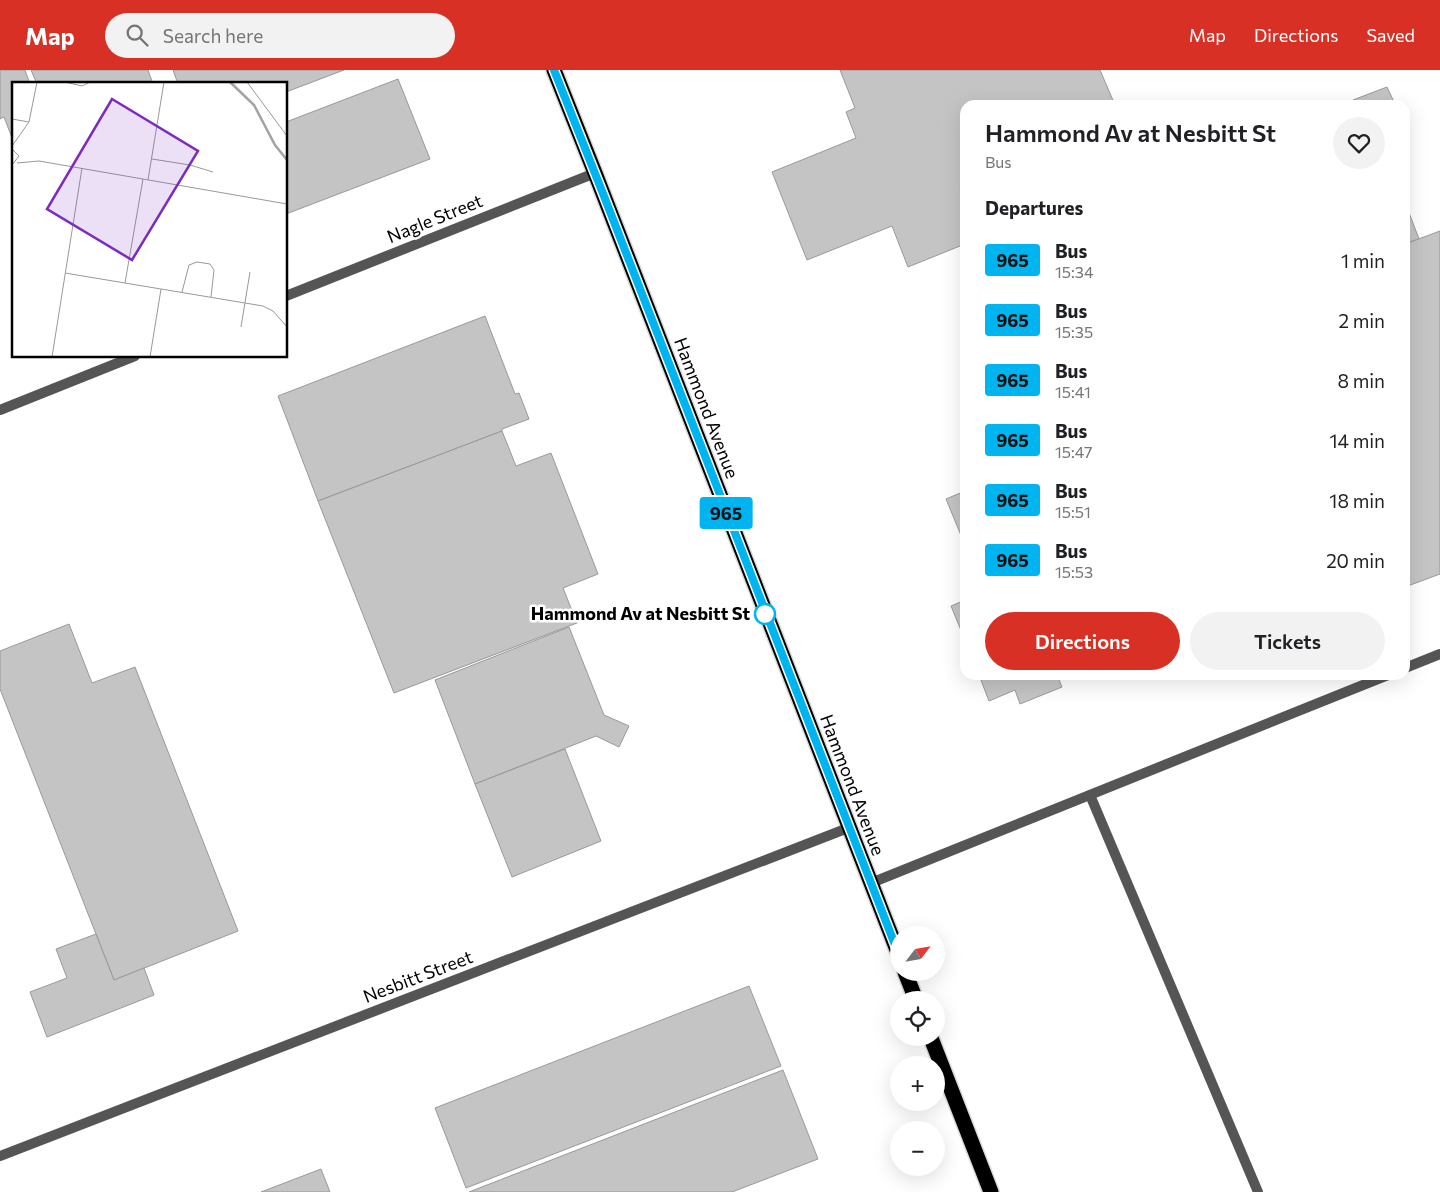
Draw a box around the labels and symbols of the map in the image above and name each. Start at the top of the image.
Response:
inset map [12,82,288,358]
street label: Nagle Street [384,189,486,247]
street label: Hammond Avenue [670,334,744,481]
line badge: 965 [697,497,755,529]
place label: Hammond Av at Nesbitt St [531,602,750,624]
marker: Hammond Av at Nesbitt St [754,603,776,625]
street label: Hammond Avenue [816,711,890,858]
north arrow [890,926,945,981]
street label: Nesbitt Street [360,945,476,1007]

